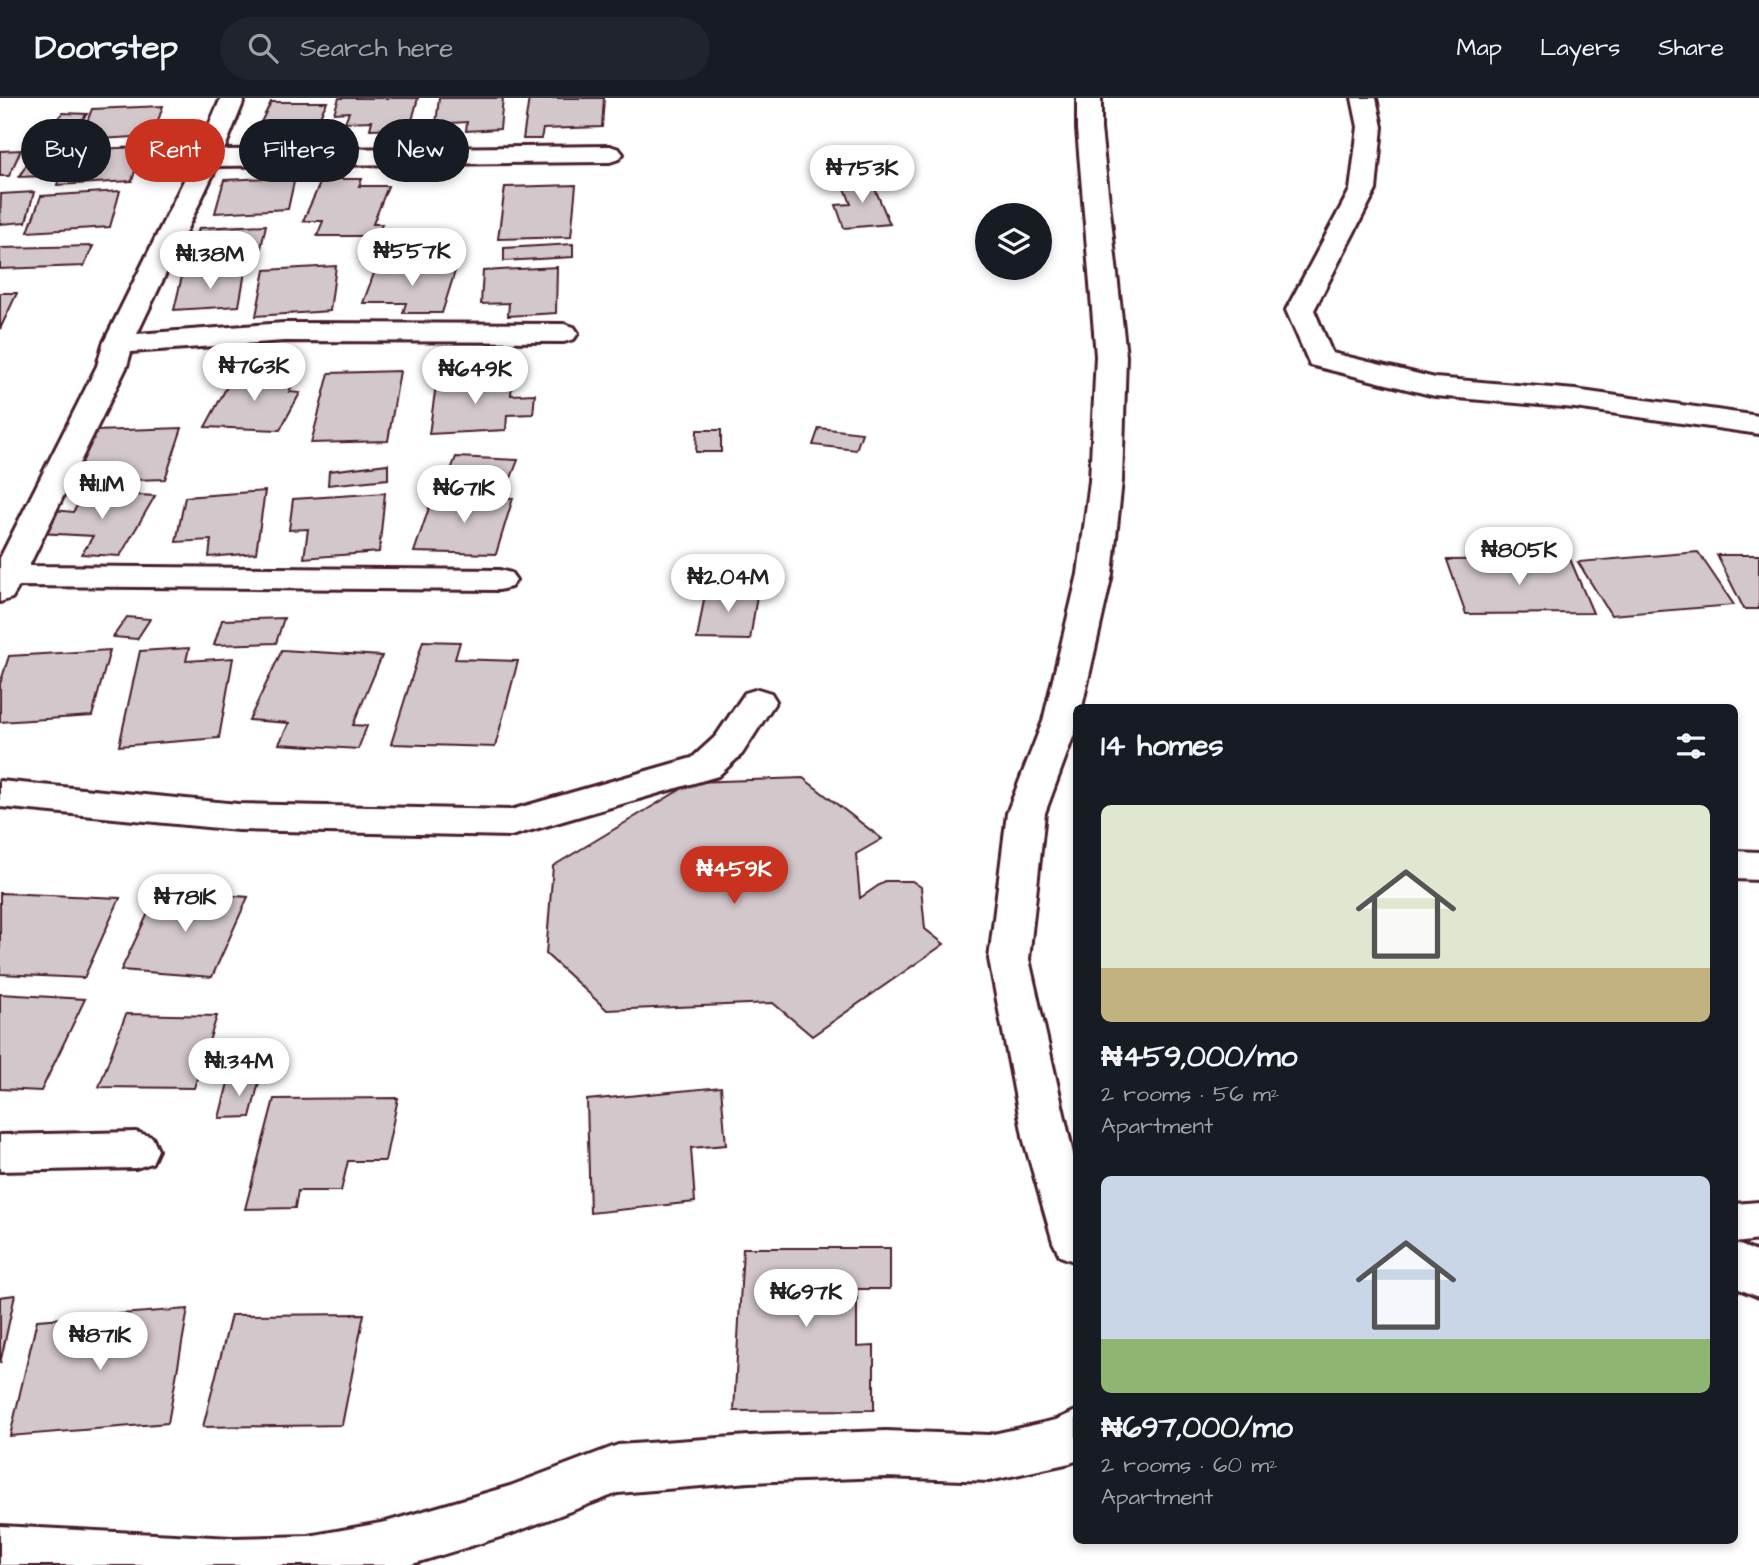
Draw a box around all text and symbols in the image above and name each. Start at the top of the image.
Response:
search box [220,17,710,80]
text: Doorstep [35,25,178,71]
icon: search [244,29,282,67]
text: Search here [300,30,453,66]
text: Map [1457,31,1502,65]
text: Layers [1540,31,1620,65]
text: Share [1658,31,1724,65]
chip: Buy [21,119,111,182]
chip: Rent [125,119,225,182]
chip: Filters [239,119,359,182]
chip: New [373,119,469,182]
pin: ₦753K [813,146,911,205]
text: ₦753K [826,152,898,184]
map controls [975,203,1052,280]
button: layers [975,203,1052,280]
pin: ₦557K [363,228,461,288]
pin: ₦1.38M [153,232,267,291]
text: ₦557K [373,235,451,267]
text: ₦1.38M [176,238,244,270]
pin: ₦763K [205,344,303,403]
pin: ₦649K [426,346,524,406]
text: ₦763K [219,350,289,382]
text: ₦649K [438,353,512,385]
pin: ₦1.1M [53,462,151,521]
pin: ₦671K [415,466,513,525]
text: ₦1.1M [80,468,124,500]
text: ₦671K [433,472,495,504]
pin: ₦805K [1470,528,1568,587]
text: ₦805K [1481,534,1557,566]
pin: ₦2.04M [671,554,785,614]
text: ₦2.04M [687,561,769,593]
text: 14 homes [1101,725,1224,767]
icon: filters [1672,727,1710,765]
pin: ₦459K [685,846,783,906]
icon: home [1343,851,1469,977]
text: ₦459K [696,853,772,885]
pin: ₦781K [136,874,234,934]
text: ₦781K [154,881,216,913]
text: ₦459,000/mo [1101,1036,1297,1078]
pin: ₦1.34M [182,1038,296,1098]
text: ₦1.34M [204,1045,274,1077]
text: 2 rooms · 56 m² [1101,1078,1279,1110]
text: Apartment [1101,1110,1213,1142]
icon: home [1343,1222,1469,1348]
pin: ₦697K [757,1270,855,1329]
text: ₦697K [770,1276,842,1308]
pin: ₦871K [51,1312,149,1372]
text: ₦871K [69,1319,131,1351]
text: ₦697,000/mo [1101,1407,1293,1449]
text: 2 rooms · 60 m² [1101,1449,1278,1481]
text: Apartment [1101,1481,1213,1513]

